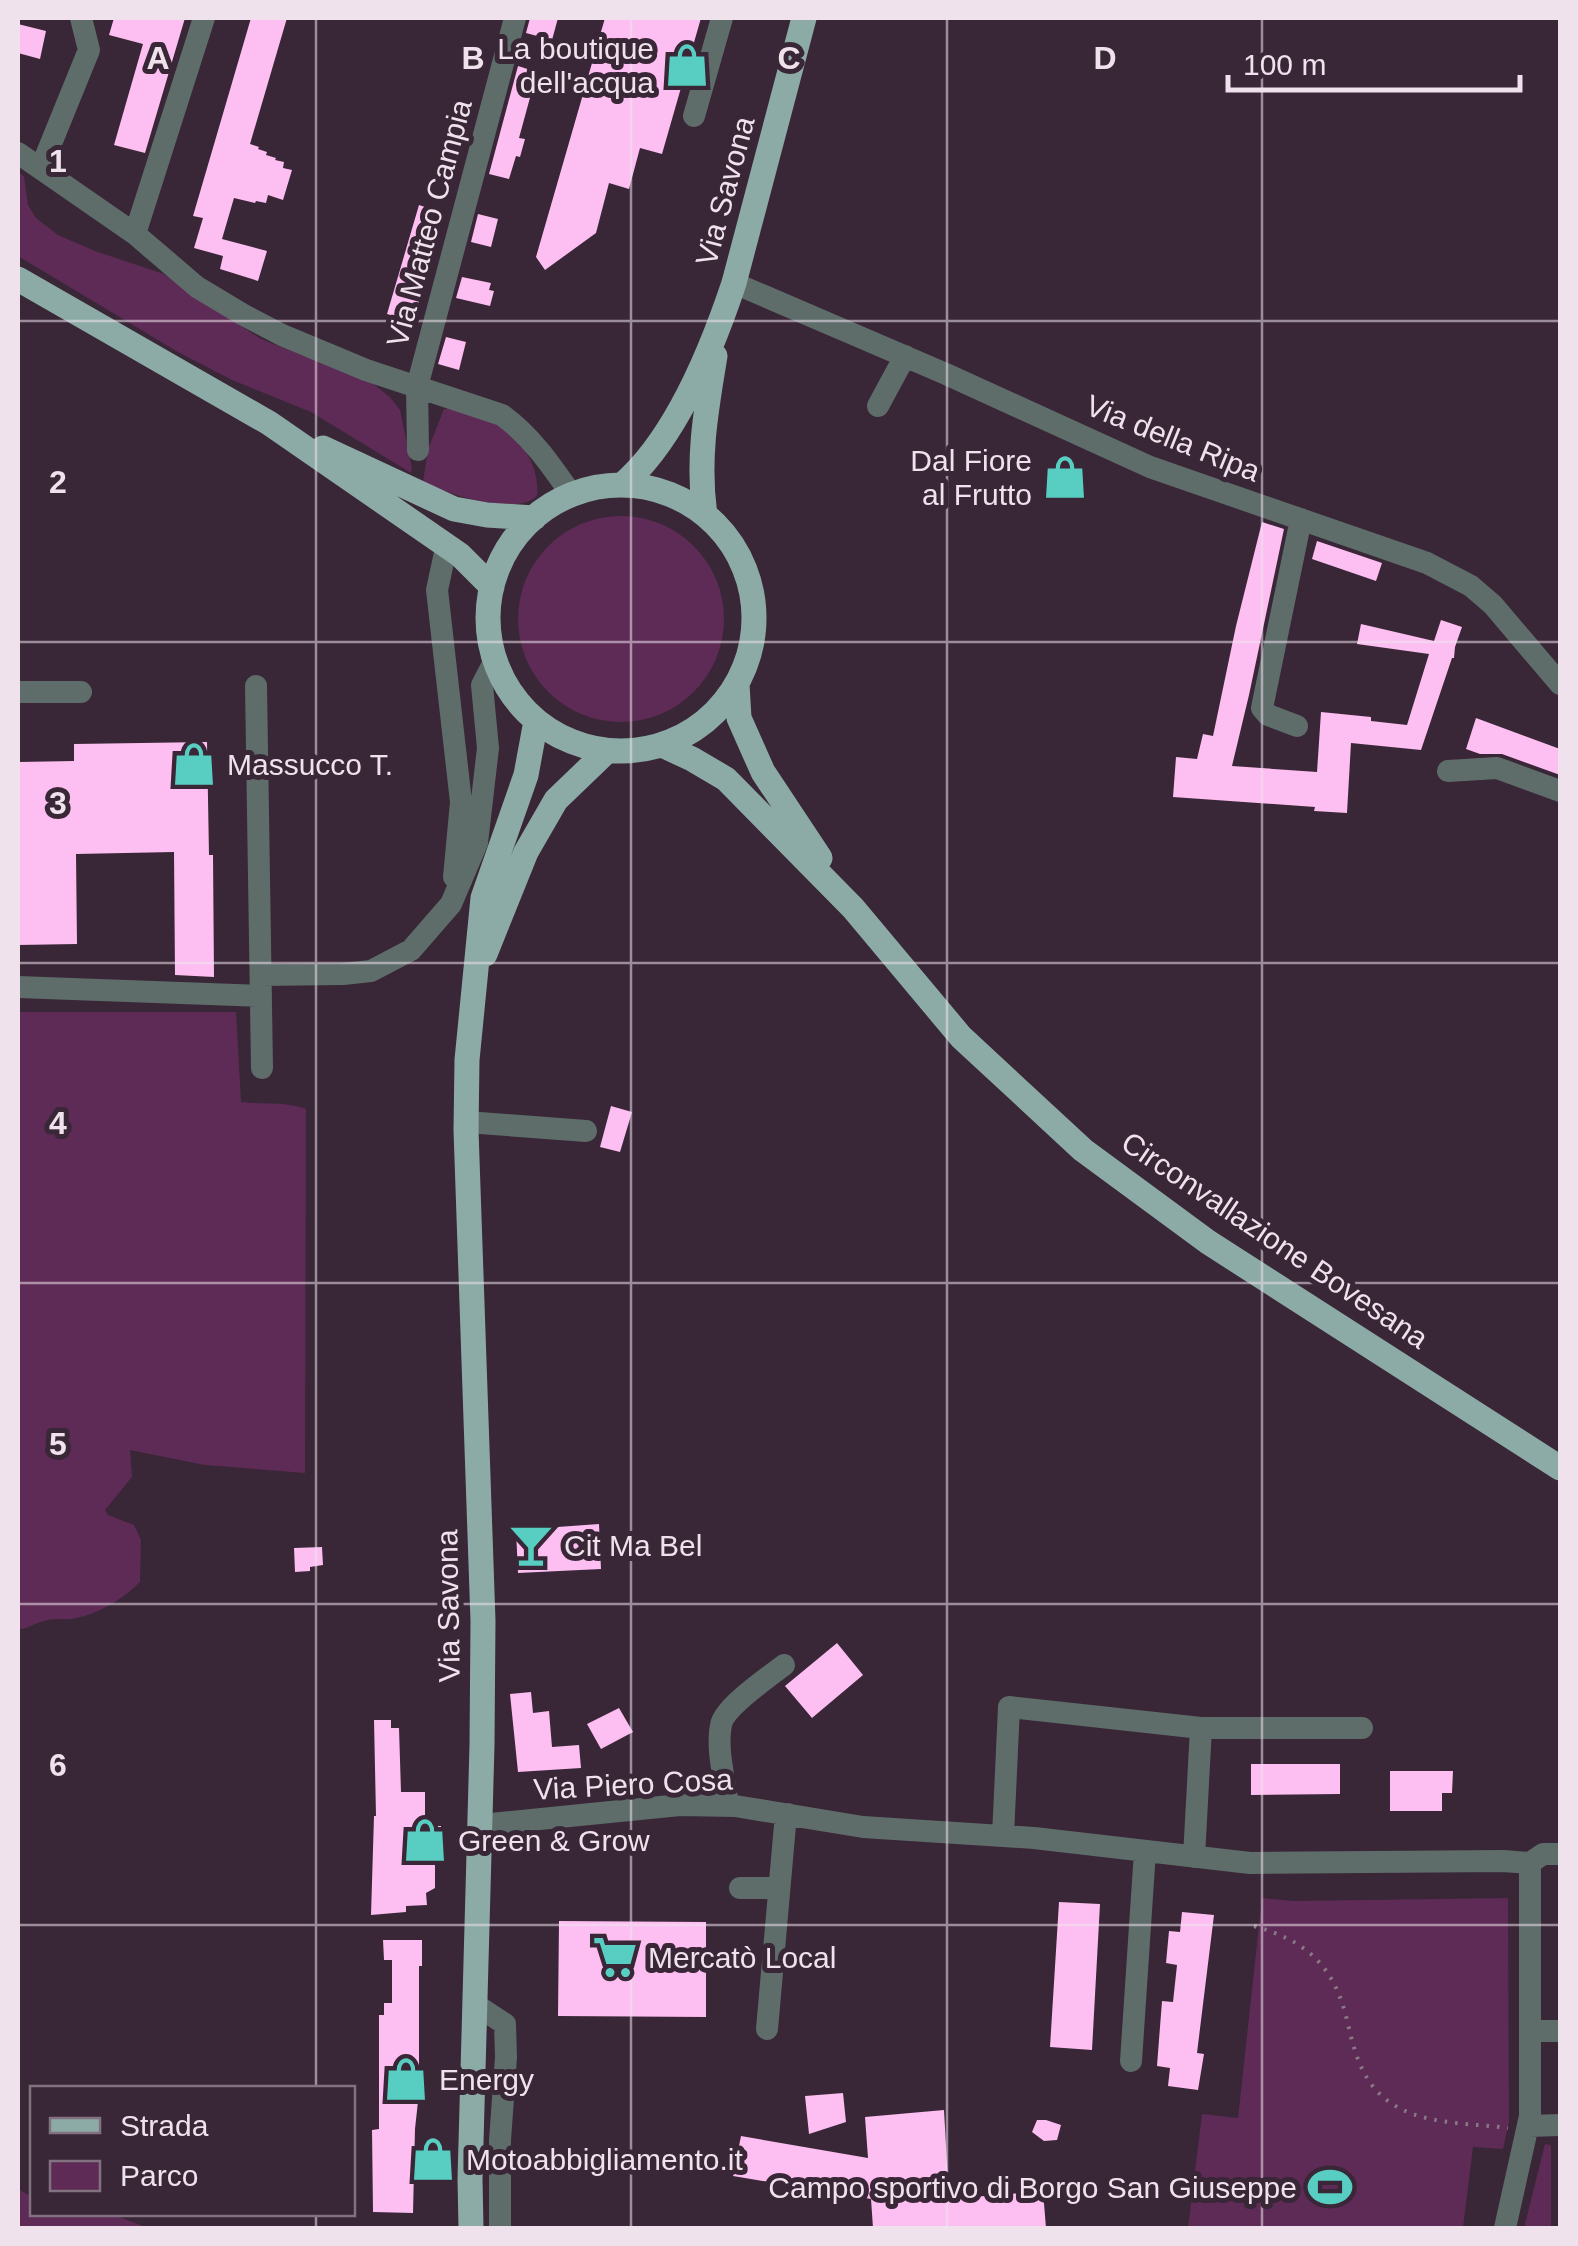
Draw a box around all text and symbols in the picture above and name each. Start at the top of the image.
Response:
scale bar [1228,30,1520,92]
place label: La boutique dell'acqua [497,32,654,99]
text: A [146,40,170,76]
text: B [461,40,485,76]
text: C [777,40,801,76]
text: D [1093,40,1117,76]
shop icon: La boutique dell'acqua [663,41,711,89]
text: 100 m [1243,48,1326,81]
street label: Via Matteo Campia [380,95,478,350]
street label: Via Savona [689,113,761,269]
text: 1 [49,143,67,179]
street label: Via della Ripa [1081,388,1265,488]
place label: Dal Fiore al Frutto [910,444,1032,511]
shop icon: Dal Fiore al Frutto [1041,453,1089,501]
text: 2 [49,464,67,500]
shop icon: Massucco T. [170,740,218,788]
place label: Massucco T. [227,748,393,781]
text: 3 [49,785,67,821]
text: 4 [49,1105,67,1141]
street label: Circonvallazione Bovesana [1116,1125,1434,1355]
text: 5 [49,1426,67,1462]
bar icon: Cit Ma Bel [507,1521,555,1569]
street label: Via Savona [430,1529,466,1683]
place label: Cit Ma Bel [564,1529,702,1562]
text: 6 [49,1747,67,1783]
street label: Via Piero Cosa [532,1762,734,1806]
shop icon: Green & Grow [401,1816,449,1864]
place label: Green & Grow [458,1824,650,1857]
supermarket icon: Mercatò Local [591,1933,639,1981]
place label: Mercatò Local [648,1941,836,1974]
shop icon: Energy [382,2055,430,2103]
place label: Energy [439,2063,534,2096]
legend [30,2086,355,2216]
text: Strada [120,2109,209,2142]
shop icon: Motoabbigliamento.it [409,2135,457,2183]
place label: Motoabbigliamento.it [466,2143,743,2176]
text: Parco [120,2159,198,2192]
sports icon: Campo sportivo di Borgo San Giuseppe [1306,2163,1354,2211]
place label: Campo sportivo di Borgo San Giuseppe [768,2171,1297,2204]

